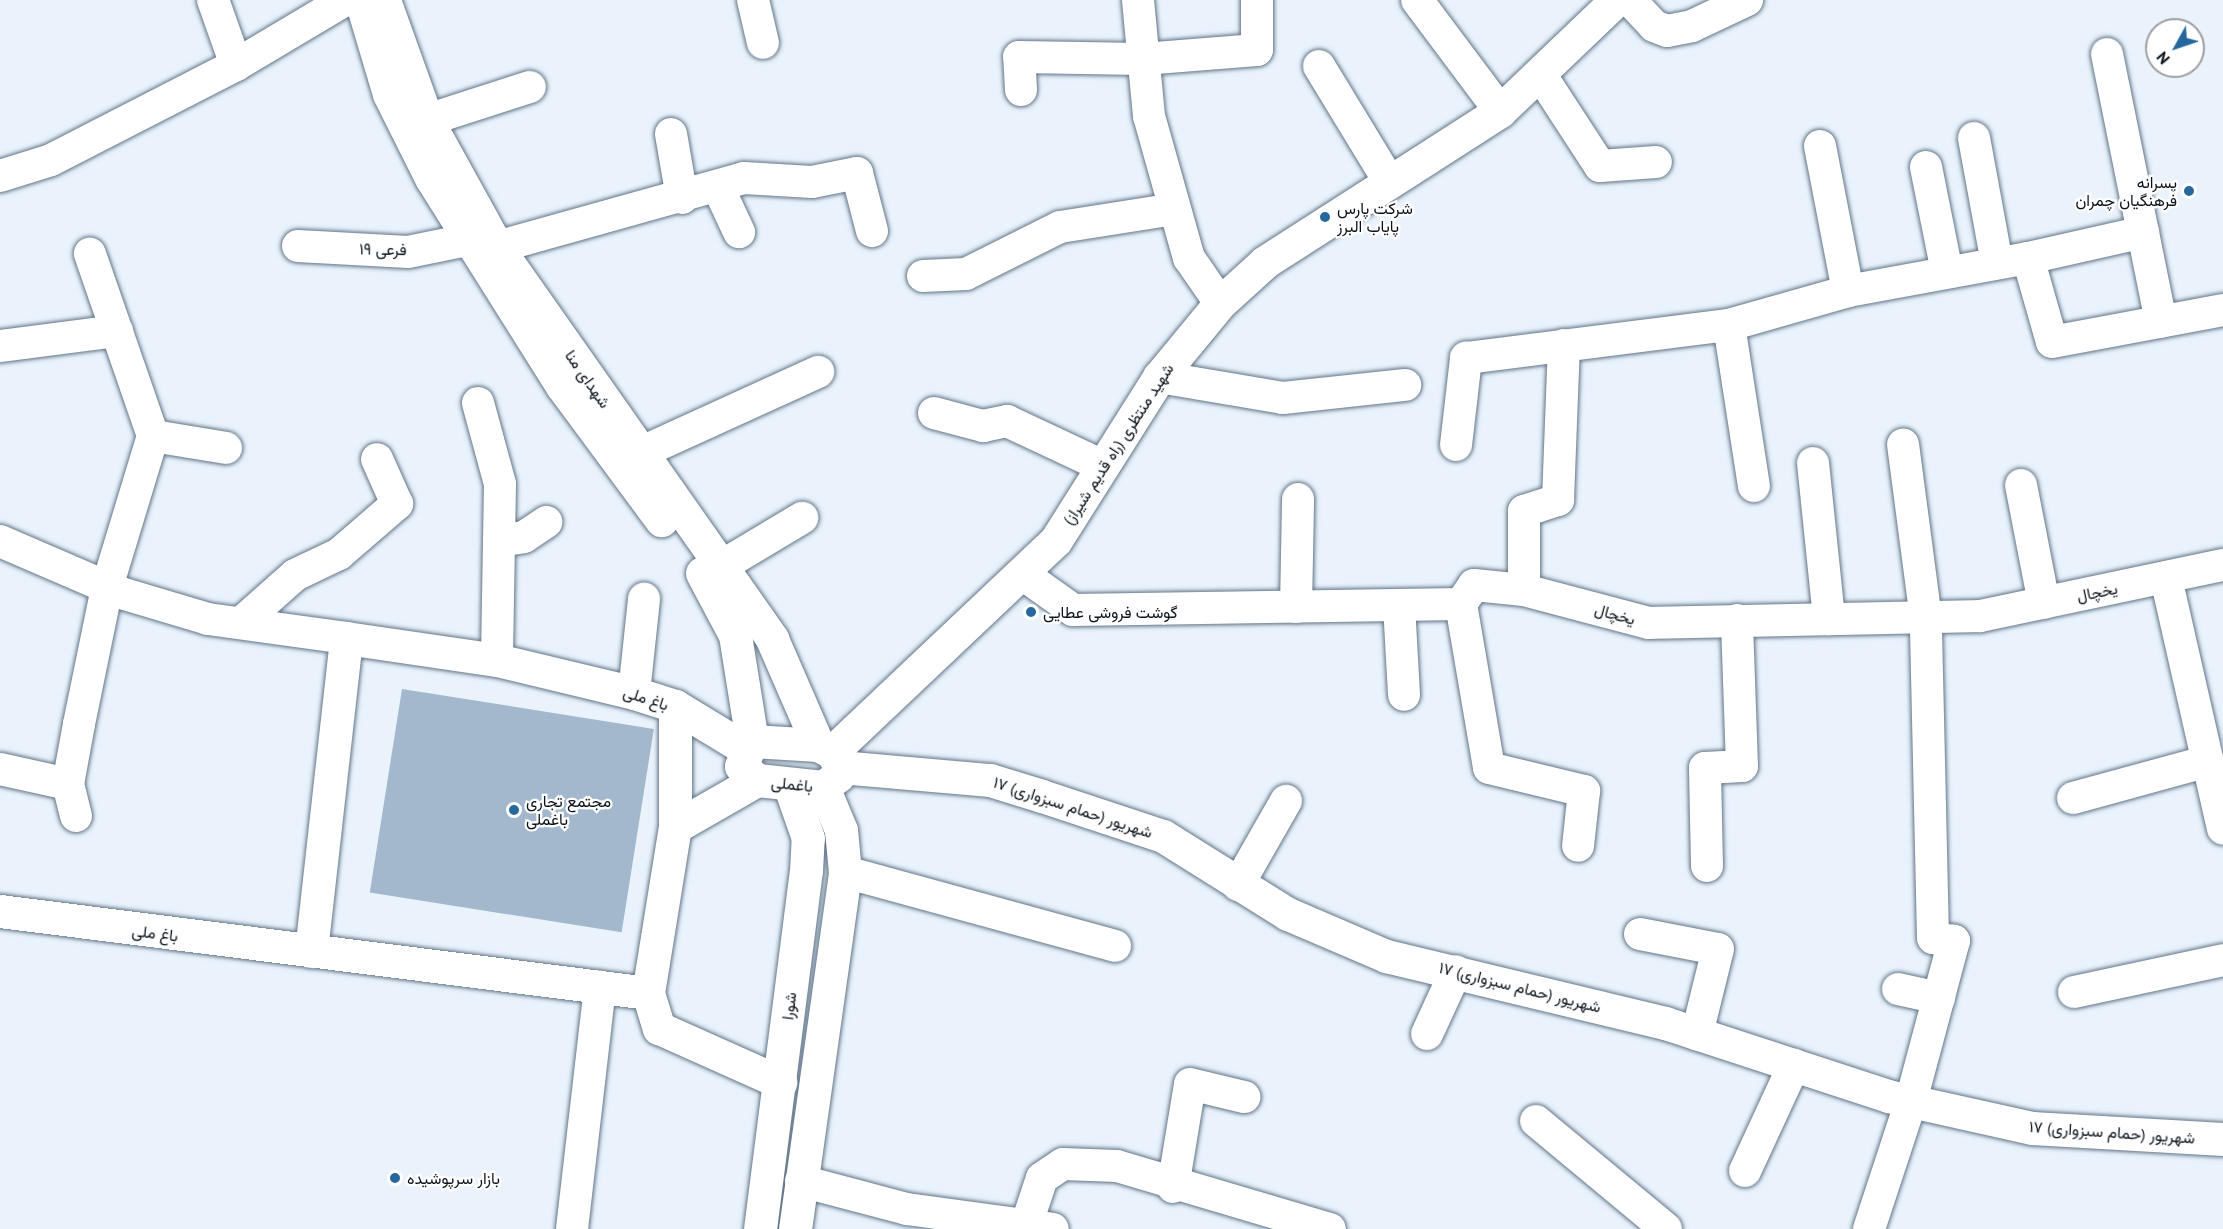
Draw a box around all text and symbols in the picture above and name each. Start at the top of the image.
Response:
north arrow [2145,18,2205,78]
text: N [2152,48,2174,69]
place label: پسرانه فرهنگیان چمران [2075,172,2177,210]
marker: پسرانه فرهنگیان چمران [2182,184,2196,198]
place label: شرکت پارس پایاب البرز [1337,198,1413,236]
marker: شرکت پارس پایاب البرز [1318,210,1332,224]
street label: فرعی ۱۹ [359,239,407,259]
street label: شهدای منا [561,346,615,412]
street label: شهید منتظری (راه قدیم شیراز) [1059,360,1177,528]
street label: یخچال [2075,578,2119,606]
street label: یخچال [1593,599,1637,629]
place label: گوشت فروشی عطایی [1043,602,1177,622]
marker: گوشت فروشی عطایی [1024,605,1038,619]
street label: باغ ملی [621,682,671,714]
street label: باغملی [770,772,814,796]
street label: ۱۷ شهریور (حمام سبزواری) [991,772,1155,842]
place label: مجتمع تجاری باغملی [526,791,611,829]
marker: مجتمع تجاری باغملی [507,803,521,817]
street label: باغ ملی [131,921,179,945]
street label: ۱۷ شهریور (حمام سبزواری) [1437,958,1603,1016]
street label: شورا [778,991,800,1021]
street label: ۱۷ شهریور (حمام سبزواری) [2028,1117,2196,1147]
place label: بازار سرپوشیده [407,1168,500,1188]
marker: بازار سرپوشیده [388,1171,402,1185]

